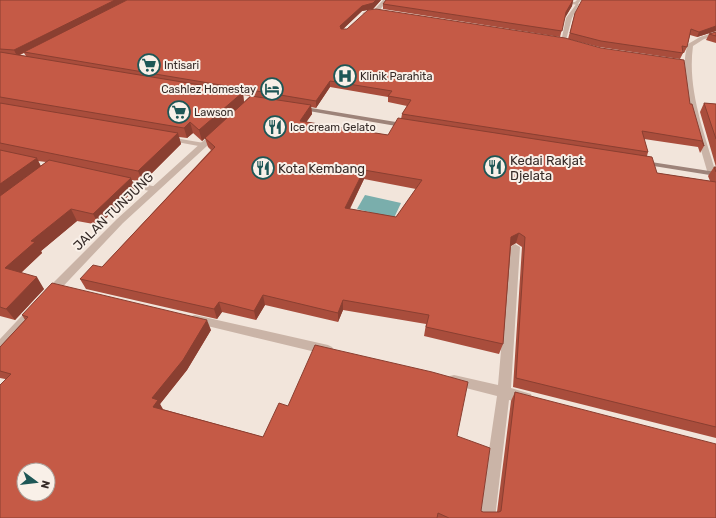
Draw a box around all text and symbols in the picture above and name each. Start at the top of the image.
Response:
supermarket icon: Intisari [136,52,162,78]
place label: Intisari [164,59,199,72]
hospital icon: Klinik Parahita [332,63,358,89]
place label: Klinik Parahita [360,70,432,83]
hotel icon: Cashlez Homestay [259,76,285,102]
place label: Cashlez Homestay [161,83,256,96]
supermarket icon: Lawson [166,99,192,125]
place label: Lawson [194,106,234,119]
restaurant icon: Ice cream Gelato [262,114,288,140]
place label: Ice cream Gelato [290,121,376,134]
place label: Kedai Rakjat Djelata [510,153,584,183]
restaurant icon: Kedai Rakjat Djelata [482,154,508,180]
restaurant icon: Kota Kembang [250,155,276,181]
place label: Kota Kembang [278,161,365,177]
street label: JALAN TUNJUNG [70,169,157,253]
north arrow [16,462,56,502]
text: N [38,479,52,490]

